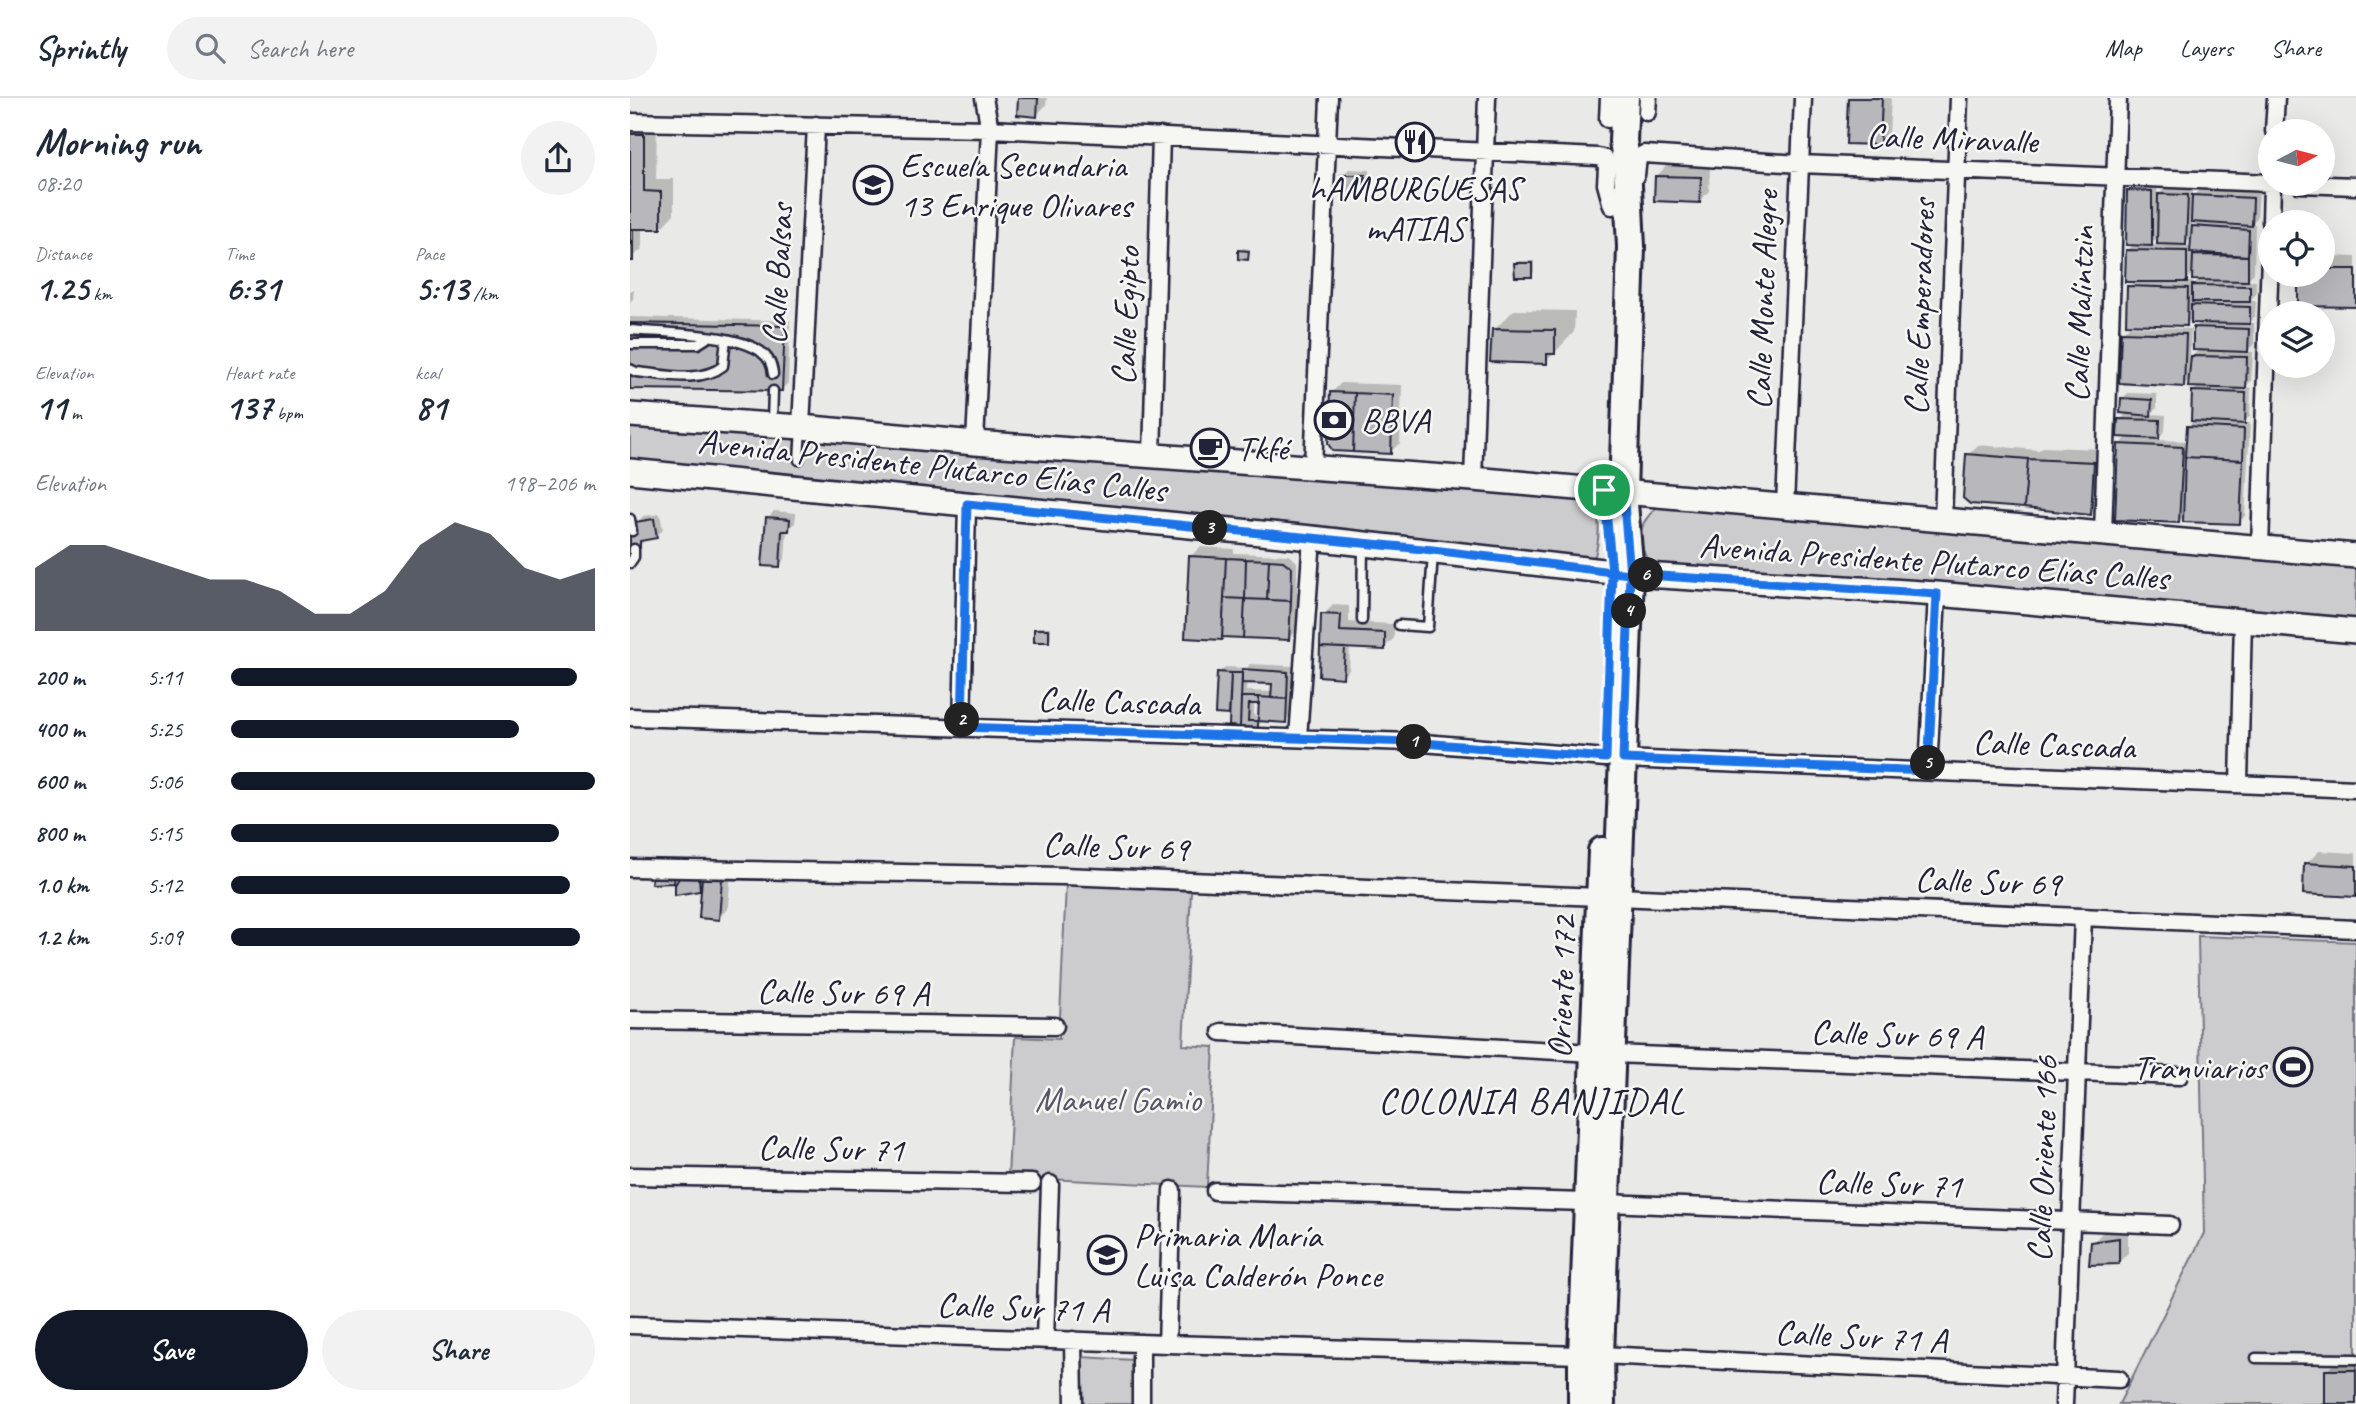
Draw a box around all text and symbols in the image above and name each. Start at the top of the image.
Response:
search box [167,17,657,80]
text: Sprintly [35,27,125,69]
icon: search [191,29,229,67]
text: Search here [247,32,353,65]
text: Map [2105,33,2142,63]
text: Layers [2180,33,2233,63]
text: Share [2271,33,2321,63]
street label: Calle Miravalle [1866,113,2041,164]
text: Morning run [35,119,201,166]
north arrow [2258,119,2334,196]
map controls [2258,119,2335,378]
button: share [521,121,595,195]
restaurant icon: hAMBURGUESAS mATIAS [1394,121,1436,163]
place label: Escuela Secundaria 13 Enrique Olivares [900,143,1134,228]
school or university icon: Escuela Secundaria 13 Enrique Olivares [852,164,894,206]
place label: hAMBURGUESAS mATIAS [1309,166,1526,251]
text: 08:20 [35,169,81,198]
street label: Calle Monte Alegre [1736,187,1789,410]
street label: Calle Emperadores [1893,195,1946,416]
street label: Calle Balsas [751,199,804,346]
button: locate [2258,210,2335,287]
street label: Calle Malintzin [2054,224,2105,403]
text: Distance [35,242,92,266]
text: Time [225,242,254,266]
text: Pace [415,242,444,266]
street label: Calle Egipto [1101,245,1150,386]
text: 1.25 [35,266,89,311]
text: 6:31 [225,266,280,311]
text: 5:13 [415,266,469,311]
text: km [89,282,112,306]
text: /km [469,282,498,306]
button: layers [2258,301,2335,378]
text: Elevation [35,361,93,385]
text: Heart rate [225,361,294,385]
text: kcal [415,361,440,385]
text: 11 [35,385,67,430]
text: 137 [225,385,272,430]
text: 81 [415,385,447,430]
place label: BBVA [1361,398,1431,443]
bank icon: BBVA [1313,399,1355,441]
text: m [67,401,82,425]
text: bpm [272,401,303,425]
street label: Avenida Presidente Plutarco Elías Calles [696,419,1171,513]
place label: Tkfé [1237,426,1293,471]
cafe icon: Tkfé [1189,427,1231,469]
pin [1574,460,1634,520]
text: Elevation [35,469,106,498]
text: 198–206 m [504,469,595,498]
icon: arrive [1585,471,1623,509]
pin: 3 [1192,510,1228,546]
text: 3 [1205,515,1214,539]
street label: Avenida Presidente Plutarco Elías Calles [1698,523,2173,601]
pin: 6 [1628,558,1664,592]
text: 6 [1641,562,1650,586]
pin: 4 [1612,594,1646,628]
text: 4 [1624,598,1633,622]
text: 200 m [35,663,85,692]
text: 5:11 [147,663,183,692]
street label: Calle Cascada [1037,676,1203,727]
pin: 2 [944,702,980,738]
text: 2 [957,707,966,731]
text: 400 m [35,715,85,744]
text: 5:25 [147,715,183,744]
street label: Calle Cascada [1972,719,2138,770]
pin: 1 [1396,724,1432,760]
text: 1 [1409,729,1418,753]
pin: 5 [1910,746,1946,780]
text: 5 [1923,750,1932,774]
text: 600 m [35,767,85,796]
text: 5:06 [147,767,183,796]
text: 800 m [35,819,85,848]
text: 5:15 [147,819,183,848]
street label: Calle Sur 69 [1042,821,1193,872]
street label: Calle Sur 69 [1914,856,2065,907]
text: 1.0 km [35,871,89,900]
text: 5:12 [147,871,183,900]
street label: Oriente 172 [1537,912,1587,1059]
text: 1.2 km [35,923,89,952]
text: 5:09 [147,923,183,952]
street label: Calle Sur 69 A [757,969,931,1017]
street label: Calle Sur 69 A [1810,1009,1985,1060]
place label: Tranviarios [2133,1045,2269,1090]
sports icon: Tranviarios [2272,1046,2314,1088]
street label: Calle Oriente 166 [2016,1054,2069,1263]
park label: Manuel Gamio [1035,1077,1203,1122]
district label: COLONIA BANJIDAL [1378,1077,1686,1124]
street label: Calle Sur 71 [758,1125,907,1172]
street label: Calle Sur 71 [1815,1158,1965,1209]
place label: Primaria María Luisa Calderón Ponce [1134,1213,1384,1298]
school or university icon: Primaria María Luisa Calderón Ponce [1086,1234,1128,1276]
street label: Calle Sur 71 A [936,1282,1111,1333]
button: Save [35,1310,308,1390]
button: Share [322,1310,595,1390]
street label: Calle Sur 71 A [1774,1310,1949,1364]

